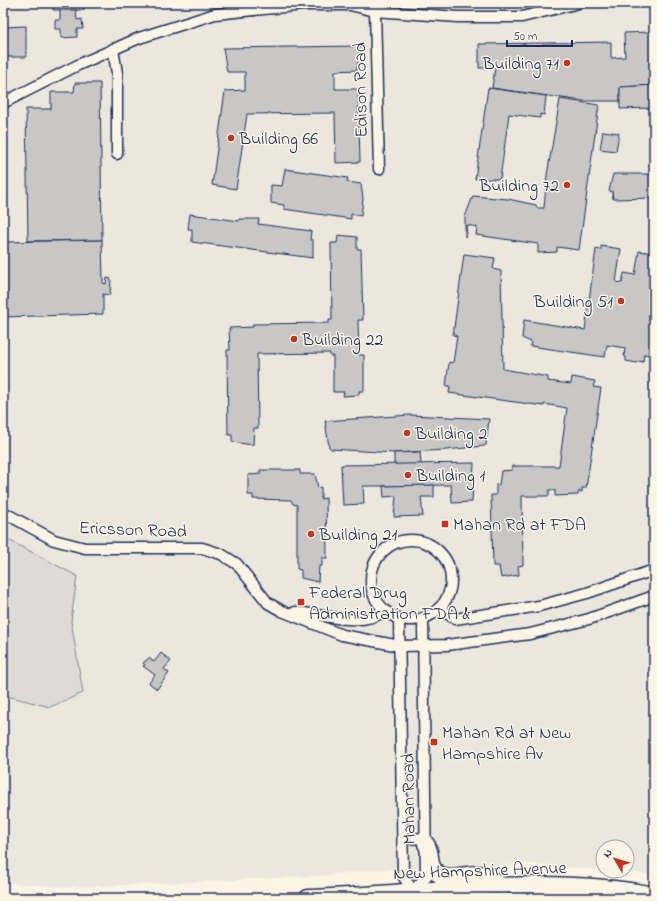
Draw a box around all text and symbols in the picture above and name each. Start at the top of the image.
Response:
scale bar [507,22,572,48]
text: 50 m [513,28,537,46]
street label: Edison Road [348,42,376,138]
place label: Building 71 [481,52,559,79]
marker: Building 71 [562,58,572,68]
place label: Building 66 [238,127,318,154]
marker: Building 66 [226,133,236,143]
place label: Building 72 [478,174,559,201]
marker: Building 72 [562,180,572,190]
place label: Building 51 [533,290,613,317]
marker: Building 51 [616,296,626,306]
place label: Building 22 [301,328,383,355]
marker: Building 22 [289,334,299,344]
place label: Building 2 [414,422,487,449]
marker: Building 2 [402,428,412,438]
place label: Building 1 [415,464,485,491]
marker: Building 1 [403,470,413,480]
place label: Mahan Rd at FDA [453,513,586,539]
street label: Ericsson Road [79,516,187,546]
marker: Mahan Rd at FDA [440,519,450,529]
place label: Building 21 [318,523,397,550]
marker: Building 21 [306,529,316,539]
place label: Federal Drug Administration FDA & [308,581,471,628]
marker: Federal Drug Administration FDA & [296,597,306,607]
place label: Mahan Rd at New Hampshire Av [442,721,571,768]
marker: Mahan Rd at New Hampshire Av [429,737,439,747]
street label: Mahan Road [396,753,424,845]
north arrow [595,839,635,879]
text: N [599,846,617,861]
street label: New Hampshire Avenue [393,856,568,888]

